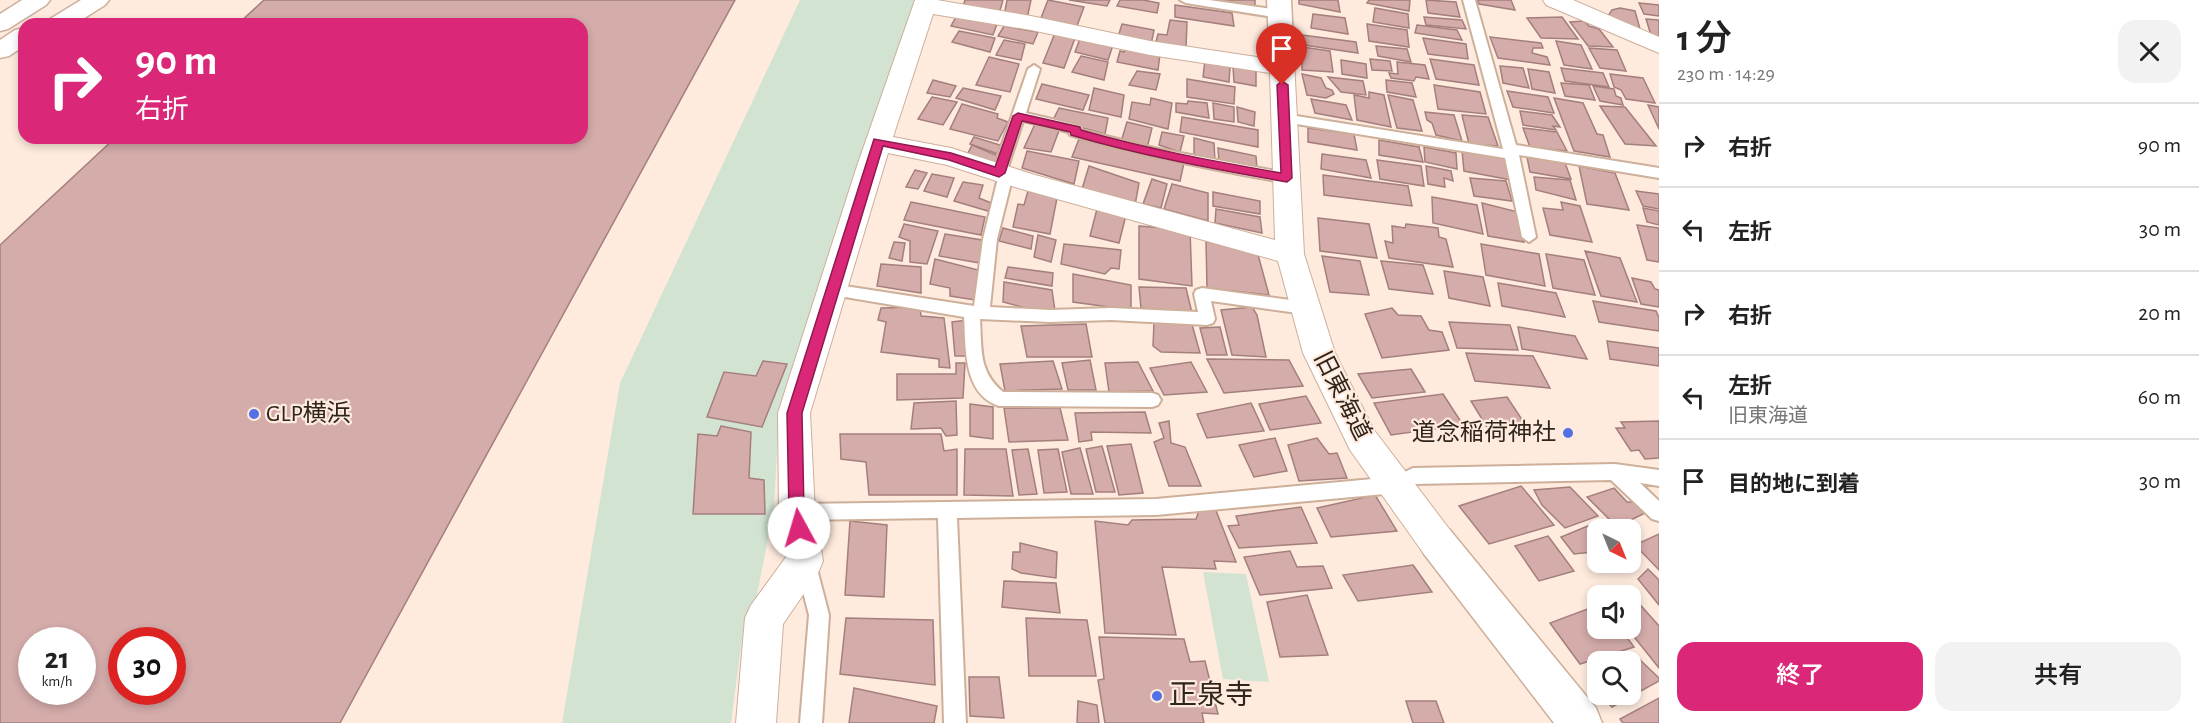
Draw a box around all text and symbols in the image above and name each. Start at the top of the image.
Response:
button: close [2118,20,2181,83]
text: 1 分 [1677,21,1731,57]
pin [1256,23,1307,85]
icon: arrive [1265,32,1298,65]
text: 90 m [135,40,217,82]
icon: right [36,42,114,120]
text: 230 m · 14:29 [1677,64,1775,84]
text: 右折 [135,96,189,123]
icon: right [1677,129,1710,162]
text: 90 m [2138,134,2181,156]
text: 右折 [1728,137,1772,159]
icon: left [1677,213,1710,246]
text: 30 m [2139,218,2181,240]
text: 左折 [1728,221,1772,243]
icon: right [1677,297,1710,330]
text: 20 m [2138,302,2181,324]
text: 右折 [1728,305,1772,327]
street label: 旧東海道 [1310,347,1376,444]
text: 左折 [1728,375,1772,397]
icon: left [1677,381,1710,414]
text: 60 m [2138,386,2181,408]
place label: GLP横浜 [266,400,351,426]
text: 旧東海道 [1728,406,1808,426]
marker: GLP横浜 [247,407,261,421]
place label: 道念稲荷神社 [1412,419,1556,445]
marker: 道念稲荷神社 [1561,426,1575,440]
icon: arrive [1677,465,1710,498]
text: 30 m [2139,470,2181,492]
text: 目的地に到着 [1728,473,1860,495]
position arrow [767,496,831,560]
north arrow [1587,519,1641,573]
map controls [1587,519,1641,705]
button: sound [1587,585,1641,639]
speed limit sign: 30 [108,627,186,705]
button: 終了 [1677,642,1923,711]
button: 共有 [1935,642,2181,711]
text: 21 [45,644,69,674]
button: search [1587,651,1641,705]
text: km/h [42,674,72,689]
place label: 正泉寺 [1169,680,1253,710]
marker: 正泉寺 [1150,689,1164,703]

